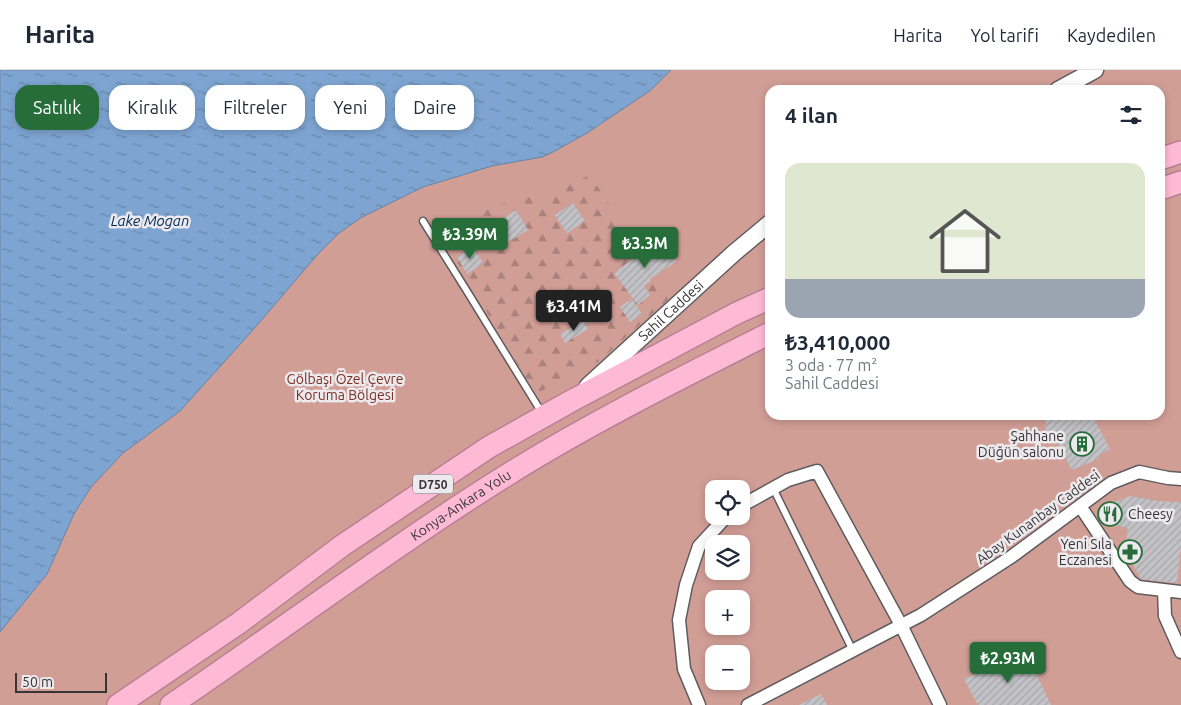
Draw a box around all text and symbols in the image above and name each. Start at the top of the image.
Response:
text: Harita [25,21,95,48]
text: Harita [893,25,942,45]
text: Yol tarifi [970,25,1039,45]
text: Kaydedilen [1067,25,1156,45]
chip: Satılık [15,85,99,130]
chip: Kiralık [109,85,195,130]
chip: Filtreler [205,85,305,130]
chip: Yeni [315,85,385,130]
chip: Daire [395,85,474,130]
icon: filters [1117,101,1145,129]
text: 4 ilan [785,103,838,127]
icon: home [920,196,1010,286]
water label: Lake Mogan [111,212,189,229]
pin: ₺3.39M [429,218,511,260]
text: ₺3.39M [443,225,497,243]
pin: ₺3.3M [610,226,680,269]
text: ₺3.3M [622,234,668,252]
street label: Sahil Caddesi [635,277,707,344]
pin: ₺3.41M [533,290,615,332]
text: ₺3.41M [547,297,601,315]
text: ₺3,410,000 [785,330,890,354]
text: 3 oda · 77 m² [785,356,877,374]
park label: Gölbaşı Özel Çevre Koruma Bölgesi [286,370,404,403]
text: Sahil Caddesi [785,374,879,392]
place label: Şahhane Düğün salonu [978,428,1064,460]
building icon: Şahhane Düğün salonu [1069,431,1095,457]
street label: Konya-Ankara Yolu [407,467,514,544]
street label: Abay Kunanbay Caddesi [973,467,1103,567]
road number: D750 [413,474,453,494]
map controls [705,480,750,690]
button: locate [705,480,750,525]
restaurant icon: Cheesy [1097,501,1123,527]
place label: Cheesy [1128,506,1173,522]
button: layers [705,535,750,580]
place label: Yeni Sıla Eczanesi [1059,536,1112,568]
pharmacy icon: Yeni Sıla Eczanesi [1117,539,1143,565]
button: + [705,590,750,635]
pin: ₺2.93M [967,642,1049,684]
button: − [705,645,750,690]
text: ₺2.93M [981,649,1035,667]
scale bar [15,670,108,693]
text: 50 m [22,674,53,690]

